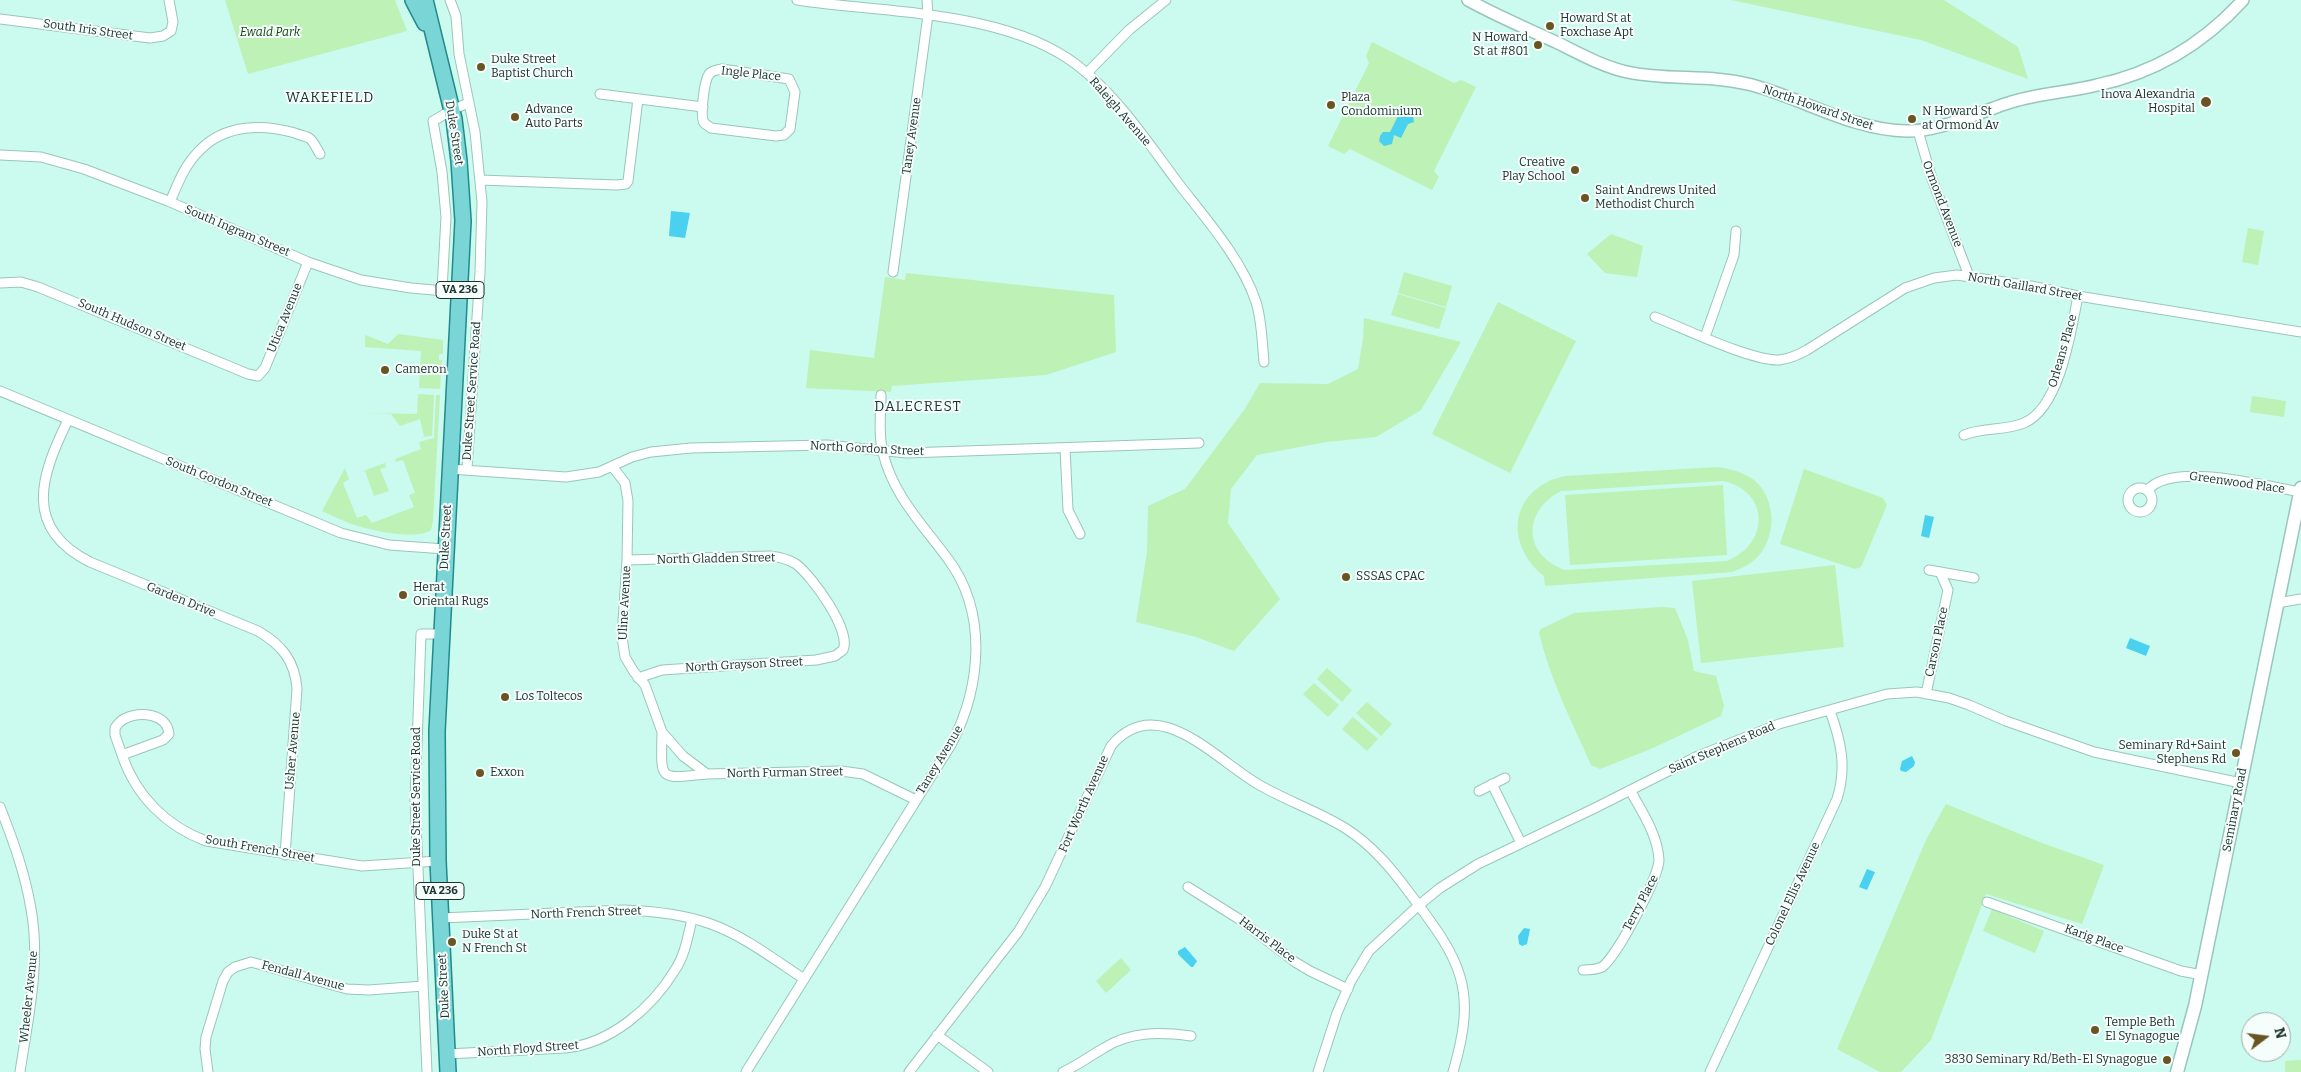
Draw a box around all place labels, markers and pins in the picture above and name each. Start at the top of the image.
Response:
place label: Howard St at Foxchase Apt [1560,12,1633,40]
marker: Howard St at Foxchase Apt [1544,20,1556,32]
place label: N Howard St at #801 [1472,31,1528,59]
marker: N Howard St at #801 [1532,39,1544,51]
place label: Duke Street Baptist Church [491,53,573,81]
marker: Duke Street Baptist Church [475,61,487,73]
place label: Inova Alexandria Hospital [2101,88,2195,116]
place label: Plaza Condominium [1341,91,1422,119]
marker: Inova Alexandria Hospital [2199,95,2213,109]
marker: Plaza Condominium [1325,99,1337,111]
place label: Advance Auto Parts [525,103,583,131]
place label: N Howard St at Ormond Av [1922,105,1999,133]
marker: Advance Auto Parts [509,111,521,123]
marker: N Howard St at Ormond Av [1906,113,1918,125]
place label: Creative Play School [1502,156,1565,184]
marker: Creative Play School [1569,164,1581,176]
place label: Saint Andrews United Methodist Church [1595,184,1716,212]
marker: Saint Andrews United Methodist Church [1579,192,1591,204]
place label: Cameron [395,363,447,377]
marker: Cameron [379,364,391,376]
place label: SSSAS CPAC [1356,570,1425,584]
marker: SSSAS CPAC [1340,571,1352,583]
place label: Herat Oriental Rugs [413,581,489,609]
marker: Herat Oriental Rugs [397,589,409,601]
place label: Los Toltecos [515,690,583,704]
marker: Los Toltecos [499,691,511,703]
place label: Seminary Rd+Saint Stephens Rd [2118,739,2226,767]
marker: Seminary Rd+Saint Stephens Rd [2230,747,2242,759]
place label: Exxon [490,766,524,780]
marker: Exxon [474,767,486,779]
place label: Duke St at N French St [462,928,527,956]
marker: Duke St at N French St [446,936,458,948]
place label: Temple Beth El Synagogue [2105,1016,2180,1044]
marker: Temple Beth El Synagogue [2089,1024,2101,1036]
place label: 3830 Seminary Rd/Beth-El Synagogue [1945,1053,2157,1067]
marker: 3830 Seminary Rd/Beth-El Synagogue [2161,1054,2173,1066]

